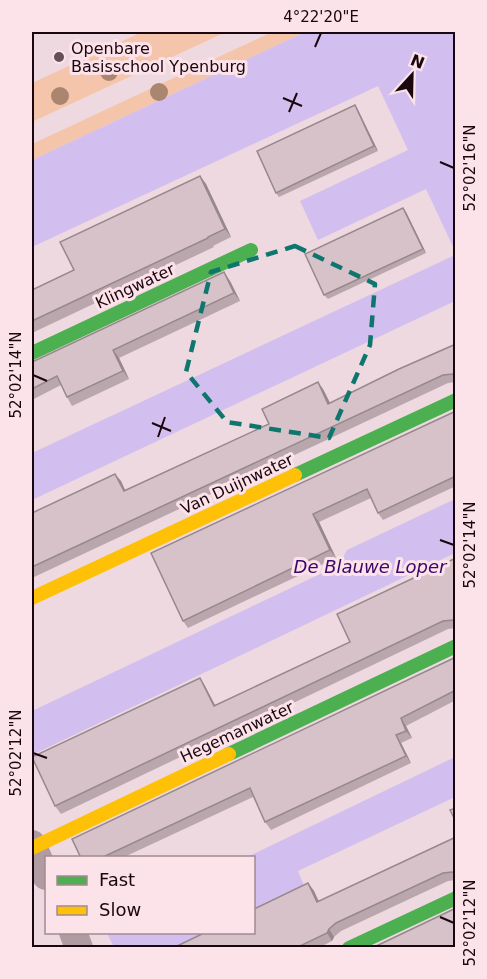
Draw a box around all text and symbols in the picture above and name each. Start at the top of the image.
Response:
text: 4°22'20"E [283,8,359,26]
place label: Openbare Basisschool Ypenburg [71,39,246,76]
north arrow [382,45,442,105]
marker: Openbare Basisschool Ypenburg [52,50,66,64]
text: N [408,50,427,73]
text: 52°02'16"N [461,124,479,212]
street label: Klingwater [92,259,178,313]
text: 52°02'14"N [7,331,25,419]
street label: Van Duijnwater [178,449,297,518]
text: 52°02'14"N [461,501,479,589]
water label: De Blauwe Loper [294,556,448,577]
street label: Hegemanwater [177,697,297,767]
text: 52°02'12"N [7,709,25,797]
legend [45,856,255,934]
text: Fast [99,869,135,890]
text: 52°02'12"N [461,879,479,967]
text: Slow [99,899,141,920]

